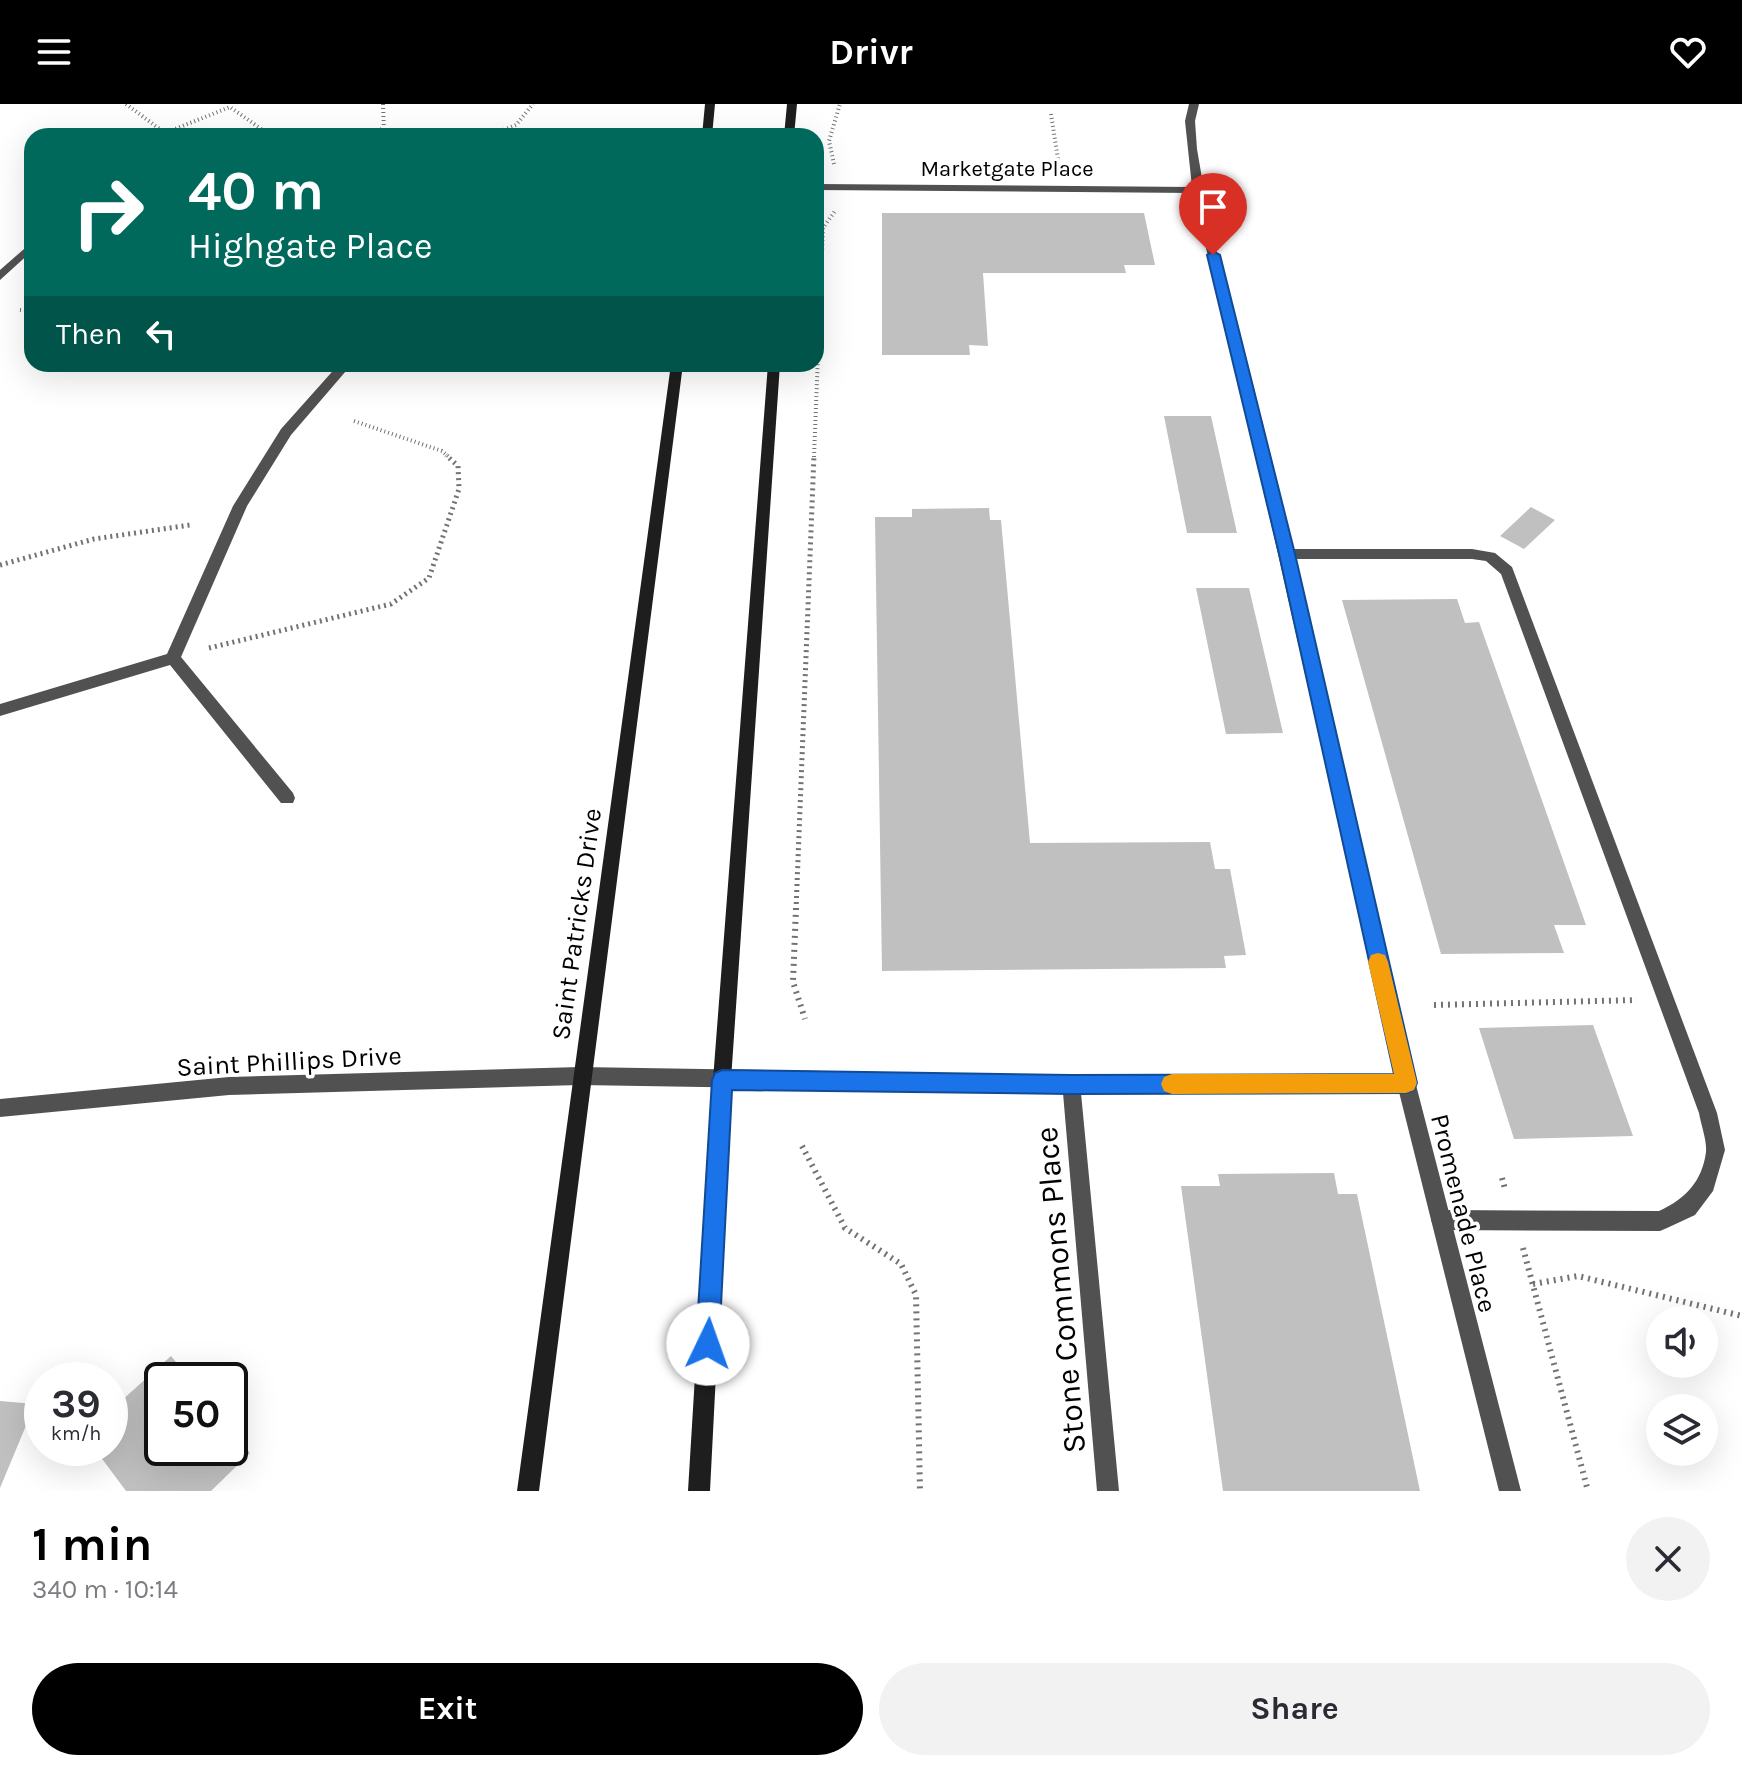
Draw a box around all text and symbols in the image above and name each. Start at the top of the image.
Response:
icon: menu [32,30,76,74]
icon: heart [1666,30,1710,74]
text: Drivr [829,31,913,73]
street label: Marketgate Place [920,156,1094,182]
text: 40 m [188,158,324,223]
icon: right [56,160,160,264]
pin [1179,173,1247,255]
icon: arrive [1191,185,1235,229]
text: Highgate Place [188,225,432,267]
icon: left [139,312,183,356]
text: Then [56,316,123,352]
street label: Saint Patricks Drive [545,806,608,1042]
street label: Saint Phillips Drive [176,1040,402,1083]
street label: Promenade Place [1424,1111,1503,1316]
street label: Stone Commons Place [1028,1125,1093,1455]
position arrow [666,1302,750,1386]
map controls [1646,1306,1718,1466]
button: sound [1646,1306,1718,1378]
speed limit sign: 50 [144,1362,248,1466]
text: 39 [51,1380,101,1427]
button: layers [1646,1394,1718,1466]
text: km/h [51,1422,101,1445]
text: 1 min [32,1516,152,1572]
button: close [1626,1517,1710,1601]
text: 340 m · 10:14 [32,1574,178,1605]
button: Exit [32,1663,863,1755]
button: Share [879,1663,1710,1755]

